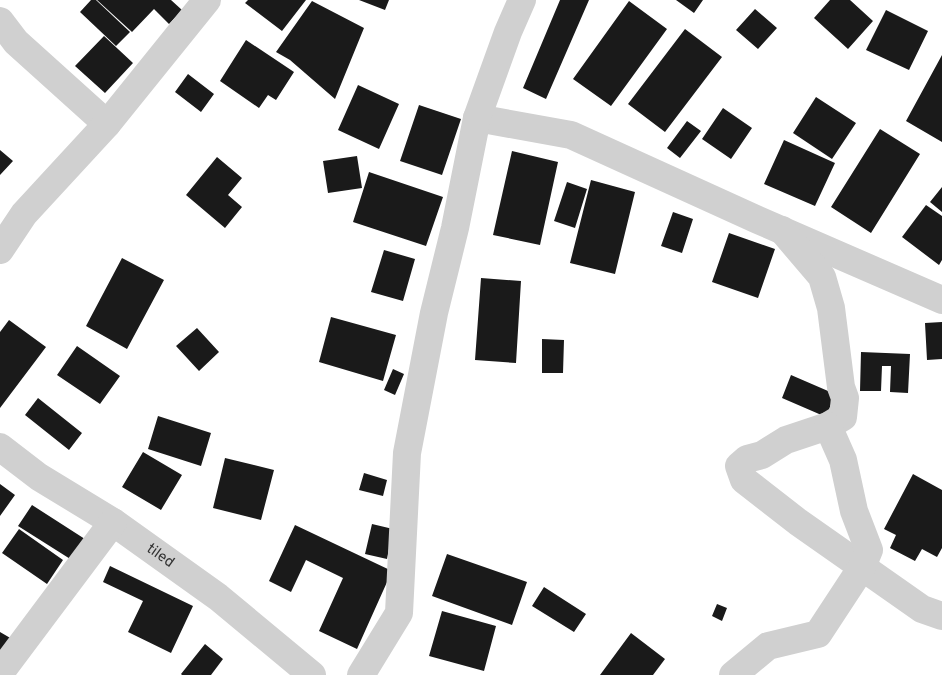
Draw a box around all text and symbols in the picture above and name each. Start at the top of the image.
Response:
street label: tiled [143,539,178,572]

